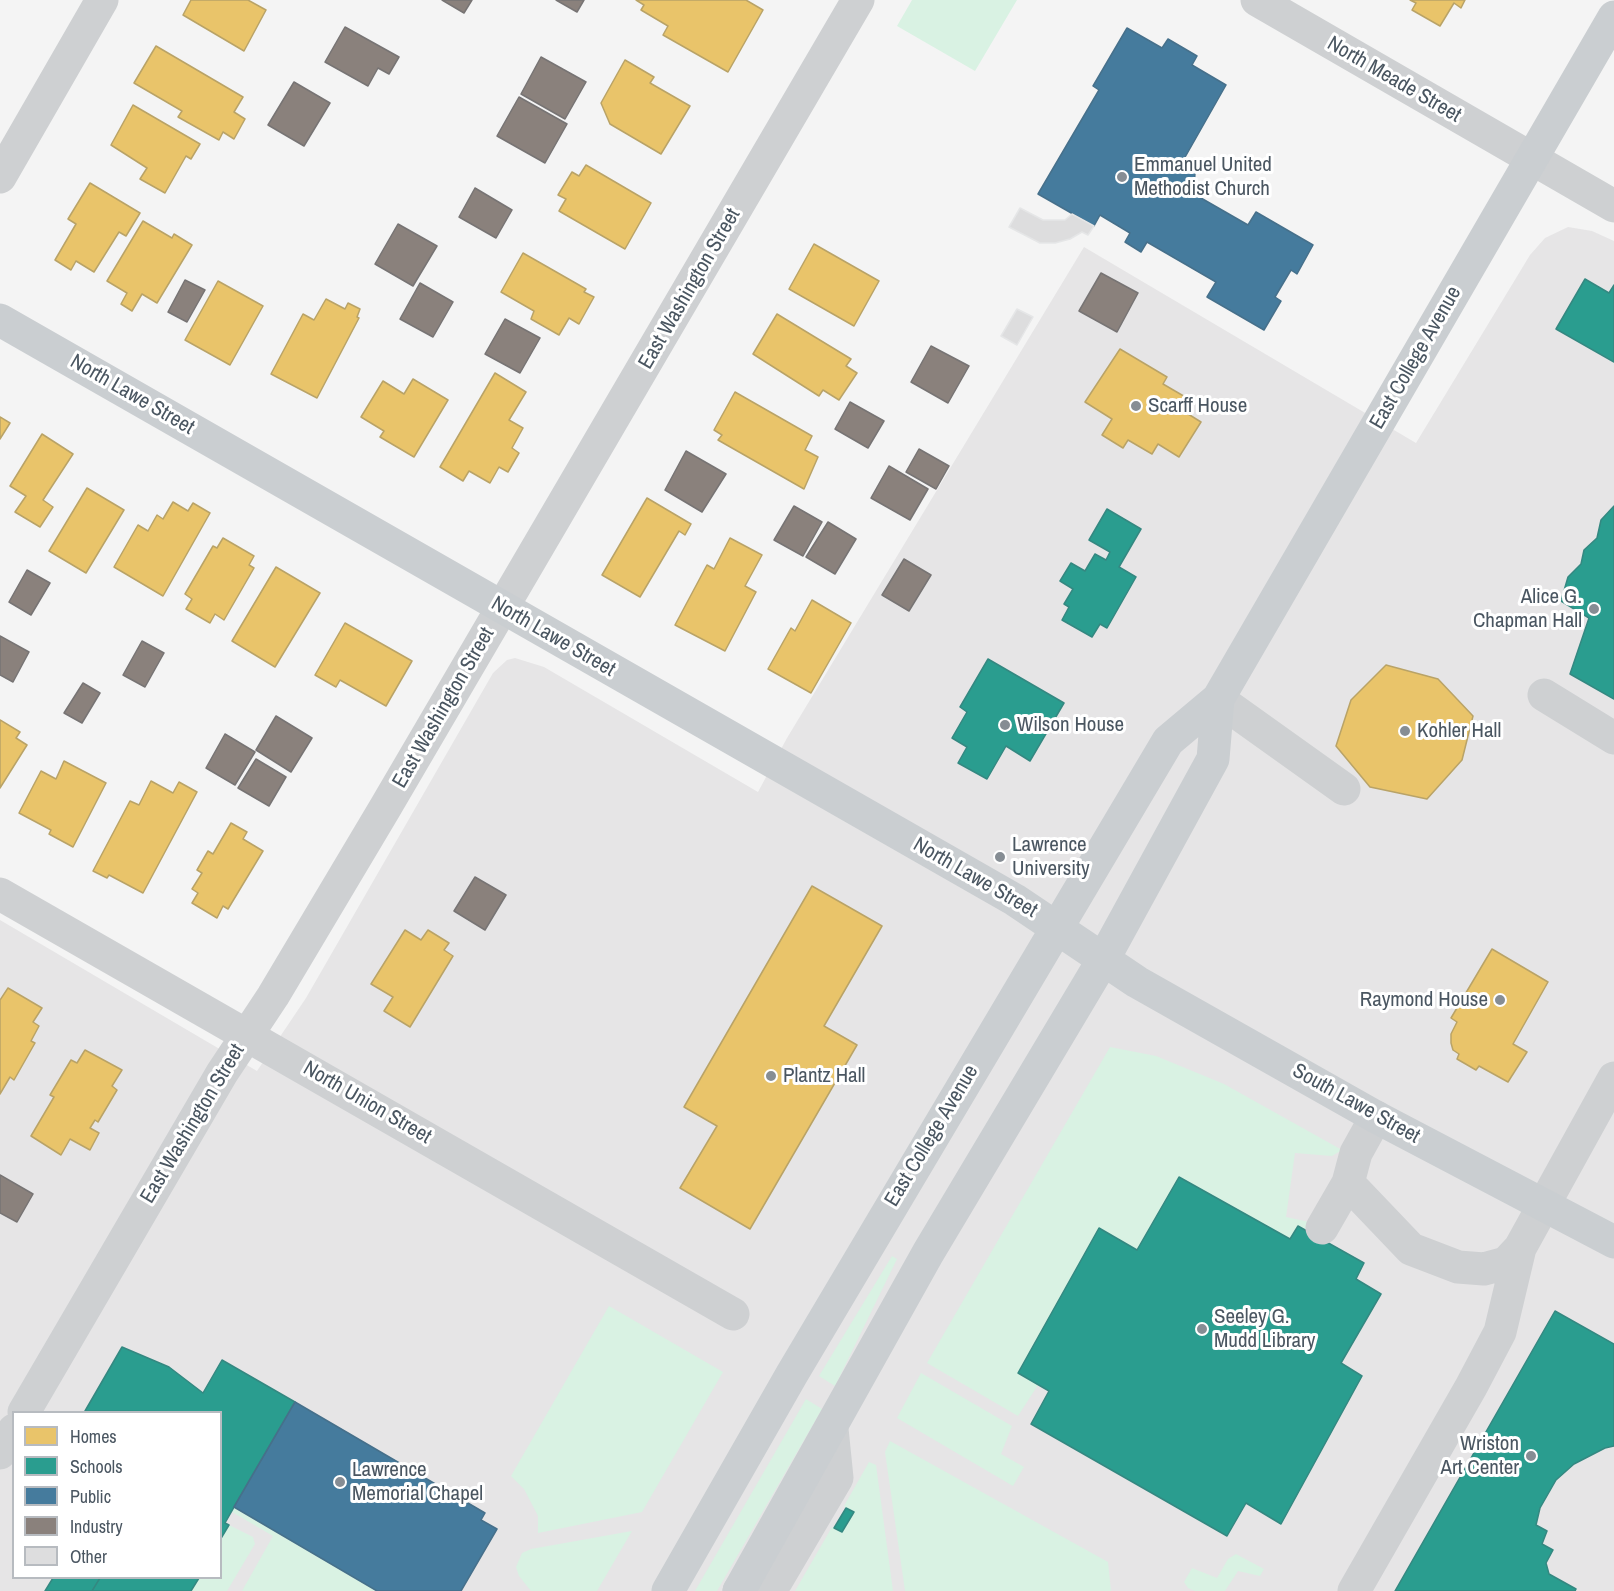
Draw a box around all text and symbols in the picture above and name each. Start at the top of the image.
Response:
street label: North Meade Street [1323,32,1465,128]
place label: Emmanuel United Methodist Church [1134,152,1272,202]
marker: Emmanuel United Methodist Church [1115,170,1129,184]
street label: East Washington Street [634,204,746,374]
street label: East College Avenue [1365,282,1467,434]
street label: North Lawe Street [66,349,198,441]
place label: Scarff House [1148,393,1247,419]
marker: Scarff House [1129,399,1143,413]
place label: Alice G. Chapman Hall [1473,584,1582,634]
street label: North Lawe Street [487,591,619,683]
marker: Alice G. Chapman Hall [1587,602,1601,616]
street label: East Washington Street [388,623,500,793]
place label: Wilson House [1017,712,1124,738]
marker: Wilson House [998,718,1012,732]
place label: Kohler Hall [1417,718,1501,744]
marker: Kohler Hall [1398,724,1412,738]
street label: North Lawe Street [909,832,1041,924]
place label: Lawrence University [1012,832,1090,882]
marker: Lawrence University [993,850,1007,864]
place label: Raymond House [1360,987,1488,1013]
marker: Raymond House [1493,993,1507,1007]
street label: East Washington Street [136,1040,250,1208]
street label: North Union Street [299,1056,435,1150]
street label: South Lawe Street [1288,1059,1424,1149]
street label: East College Avenue [880,1061,984,1211]
place label: Plantz Hall [783,1063,865,1089]
marker: Plantz Hall [764,1069,778,1083]
place label: Seeley G. Mudd Library [1214,1304,1315,1354]
marker: Seeley G. Mudd Library [1195,1322,1209,1336]
legend [12,1411,222,1579]
text: Homes [70,1424,117,1449]
place label: Wriston Art Center [1441,1431,1519,1481]
marker: Wriston Art Center [1524,1449,1538,1463]
text: Schools [70,1454,123,1479]
place label: Lawrence Memorial Chapel [352,1457,483,1507]
marker: Lawrence Memorial Chapel [333,1475,347,1489]
text: Public [70,1484,111,1509]
text: Industry [70,1514,123,1539]
text: Other [70,1544,107,1569]

